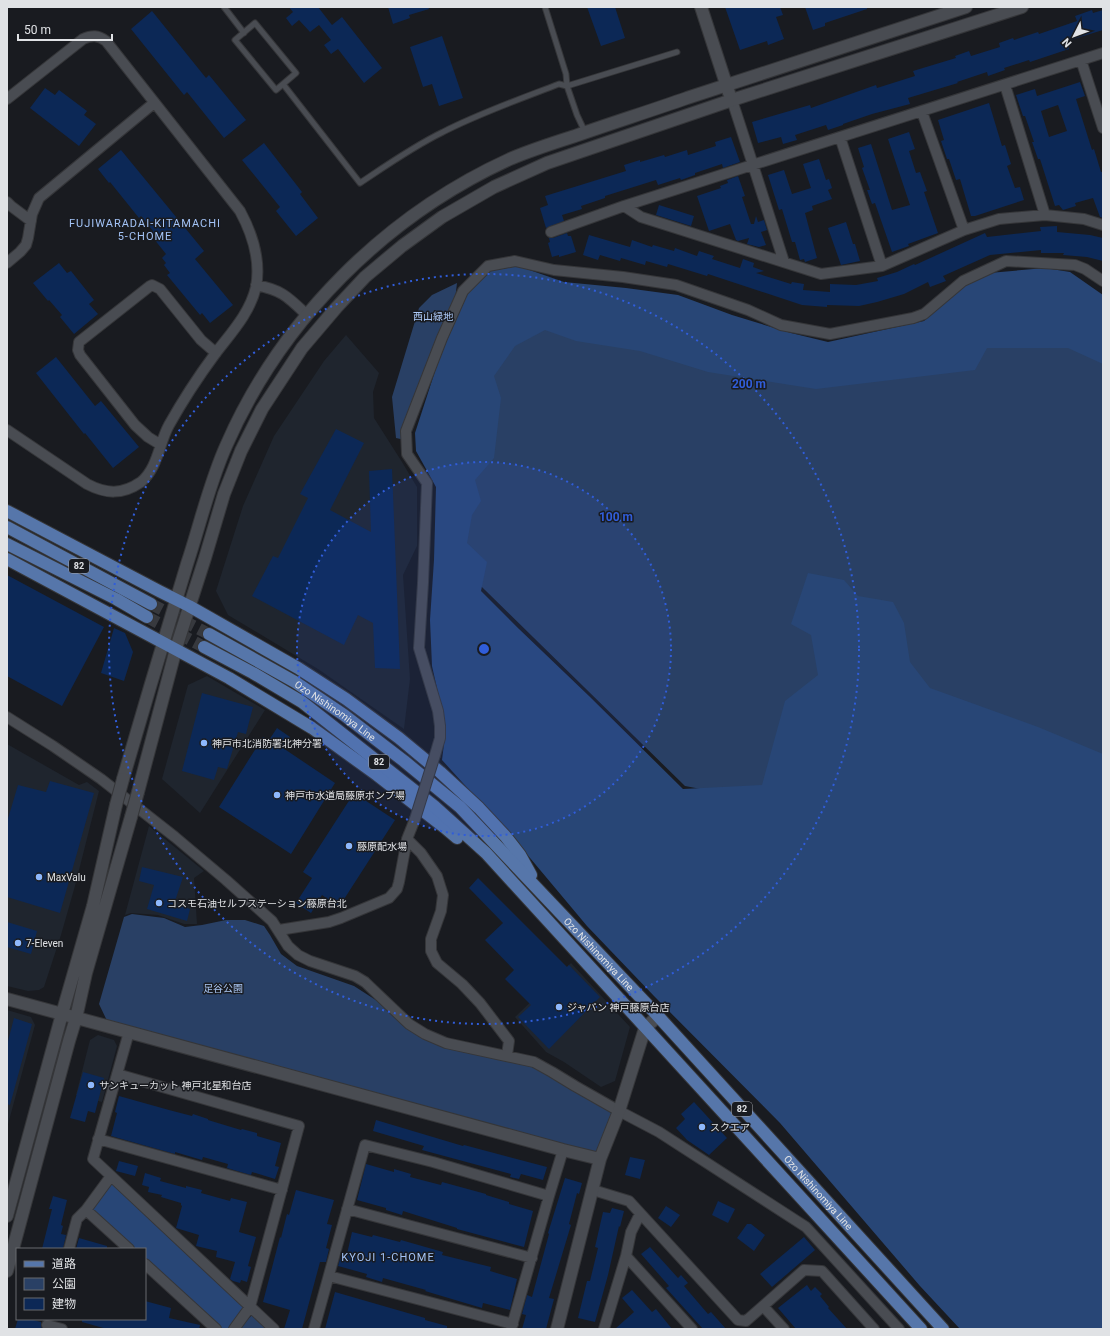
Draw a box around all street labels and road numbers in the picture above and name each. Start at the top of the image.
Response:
road number: 82 [69,559,89,573]
street label: Ozo Nishinomiya Line [293,679,378,743]
road number: 82 [369,755,389,769]
street label: Ozo Nishinomiya Line [562,915,636,993]
road number: 82 [732,1102,752,1116]
street label: Ozo Nishinomiya Line [782,1153,855,1232]

